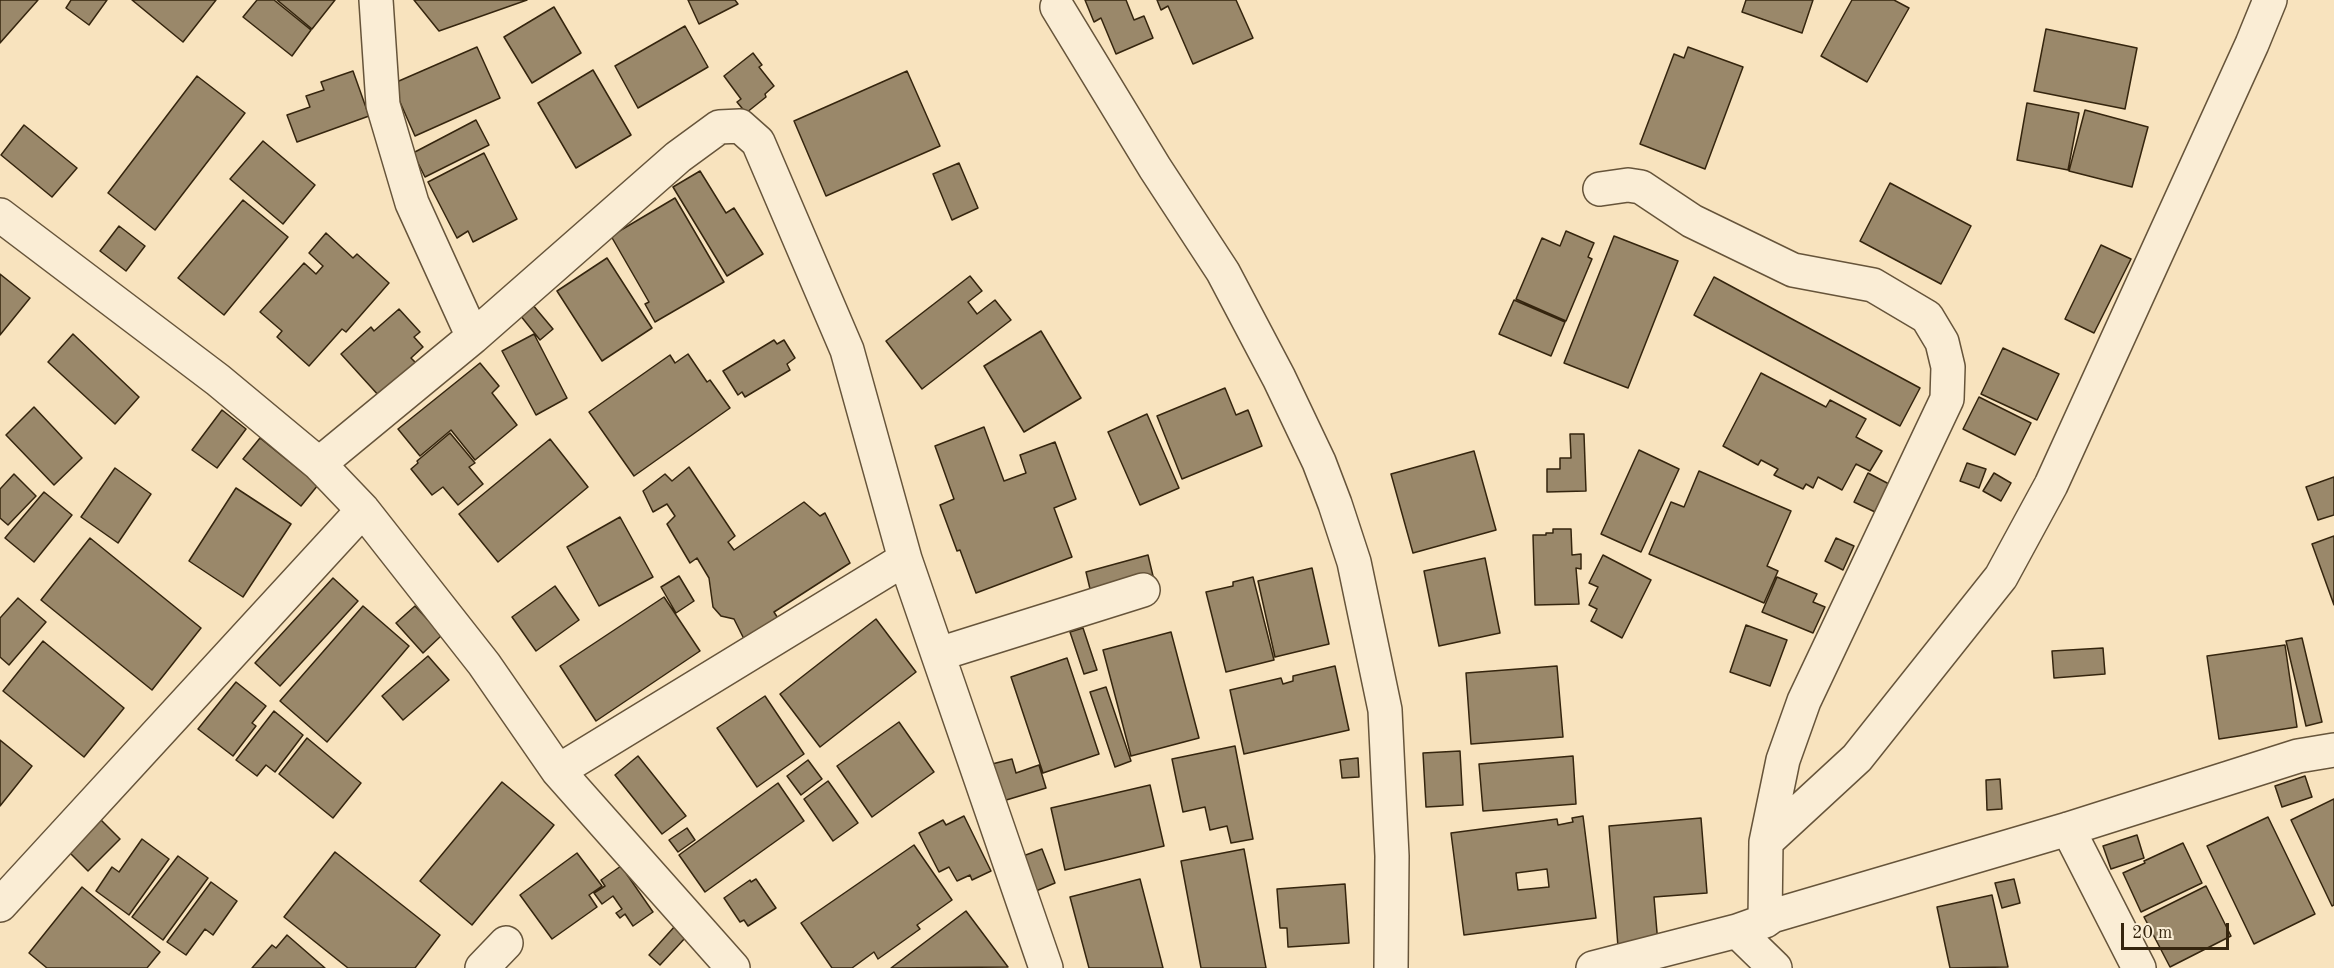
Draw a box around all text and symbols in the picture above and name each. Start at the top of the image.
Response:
scale bar [2124,911,2232,949]
text: 20 m [2132,924,2172,942]

